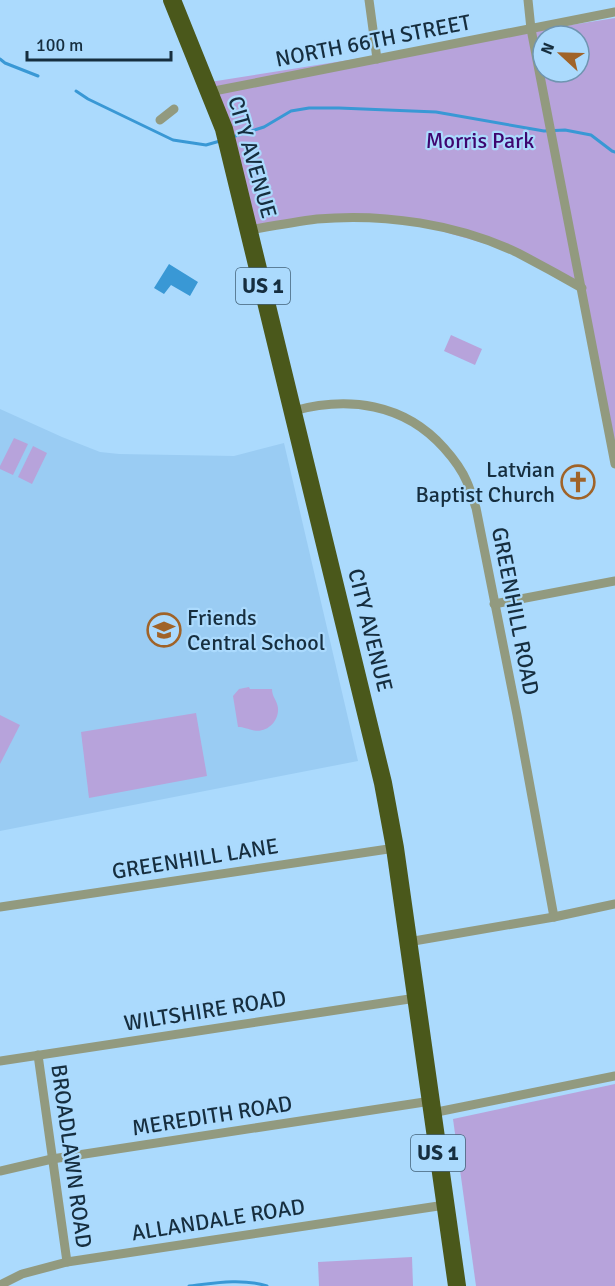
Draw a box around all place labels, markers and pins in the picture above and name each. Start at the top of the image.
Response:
place label: Latvian Baptist Church [416,456,555,508]
church icon: Latvian Baptist Church [560,464,596,500]
place label: Friends Central School [187,604,325,656]
school or university icon: Friends Central School [146,612,182,648]

